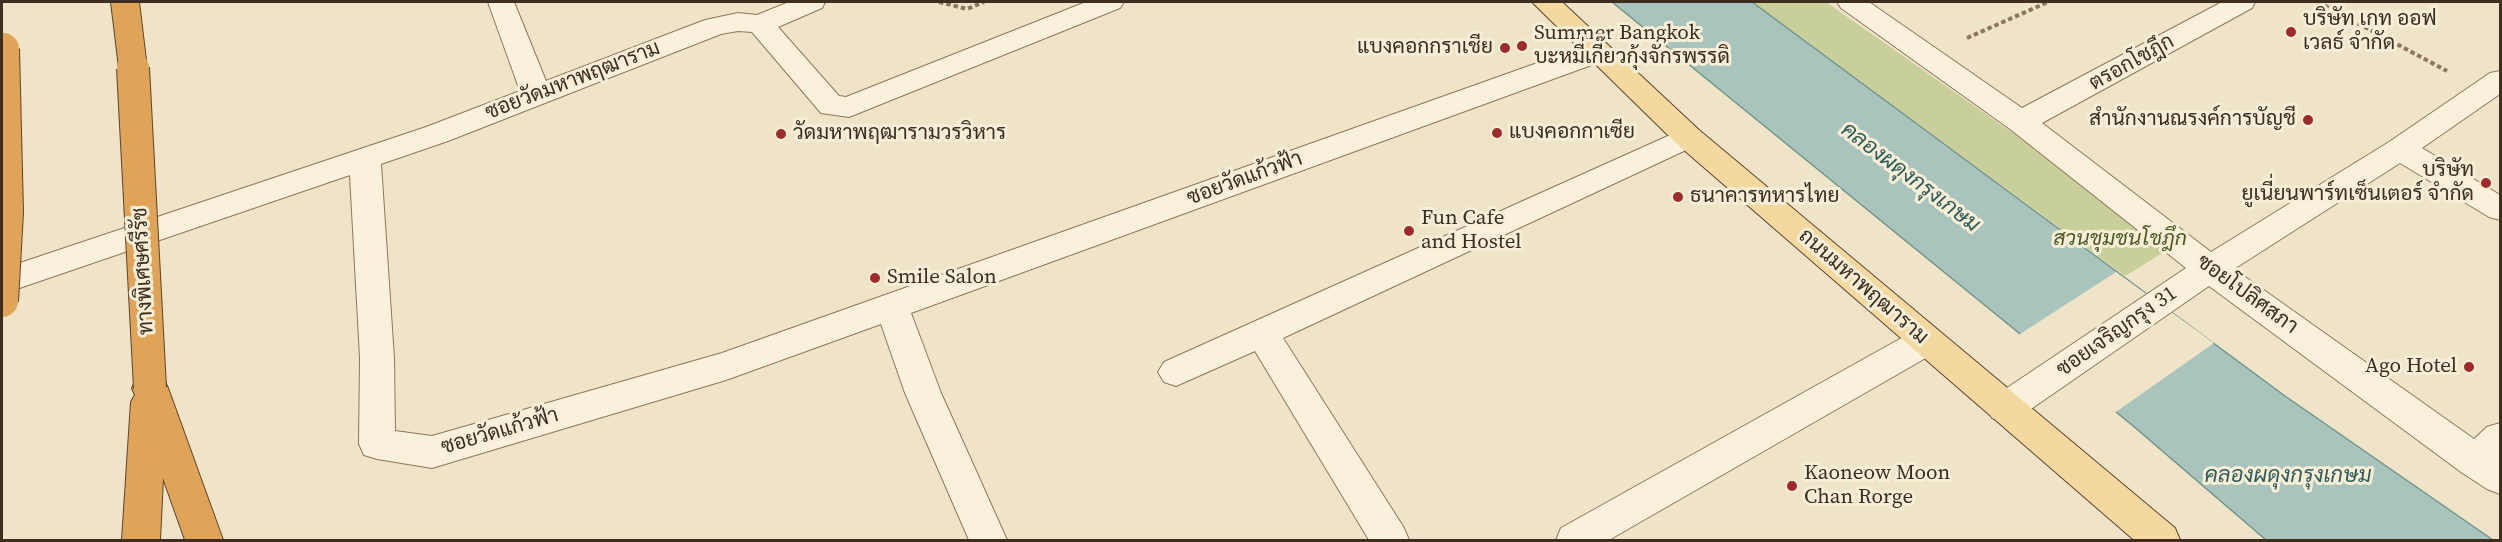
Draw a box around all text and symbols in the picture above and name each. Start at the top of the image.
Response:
place label: บริษัท เกท ออฟ เวลธ์ จำกัด [2303,7,2437,57]
place label: Summer Bangkok บะหมี่เกี๊ยวกุ้งจักรพรรดิ [1534,21,1730,71]
marker: บริษัท เกท ออฟ เวลธ์ จำกัด [2284,25,2298,39]
street label: ตรอกโชฎึก [2085,29,2179,97]
place label: แบงคอกกราเชีย [1357,35,1493,61]
street label: ซอยวัดมหาพฤฒาราม [482,36,664,126]
marker: Summer Bangkok บะหมี่เกี๊ยวกุ้งจักรพรรดิ [1515,39,1529,53]
marker: แบงคอกกราเชีย [1498,41,1512,55]
place label: สำนักงานณรงค์การบัญชี [2089,107,2296,133]
marker: สำนักงานณรงค์การบัญชี [2301,113,2315,127]
water label: คลองผดุงกรุงเกษม [1835,117,1985,239]
place label: แบงคอกกาเซีย [1509,120,1635,146]
place label: วัดมหาพฤฒารามวรวิหาร [793,121,1006,147]
marker: แบงคอกกาเซีย [1490,126,1504,140]
marker: วัดมหาพฤฒารามวรวิหาร [774,127,788,141]
street label: ซอยวัดแก้วฟ้า [1184,147,1306,211]
place label: บริษัท ยูเนี่ยนพาร์ทเซ็นเตอร์ จำกัด [2242,158,2474,208]
marker: บริษัท ยูเนี่ยนพาร์ทเซ็นเตอร์ จำกัด [2479,176,2493,190]
place label: ธนาคารทหารไทย [1690,184,1839,210]
marker: ธนาคารทหารไทย [1671,190,1685,204]
place label: Fun Cafe and Hostel [1421,206,1521,256]
street label: ทางพิเศษศรีรัช [128,207,160,335]
marker: Fun Cafe and Hostel [1402,224,1416,238]
street label: ถนนมหาพฤฒาราม [1793,224,1933,350]
park label: สวนชุมชนโชฎึก [2053,227,2187,253]
street label: ซอยโปลิศสภา [2191,250,2303,340]
place label: Smile Salon [887,265,997,291]
marker: Smile Salon [868,271,882,285]
street label: ซอยเจริญกรุง 31 [2052,281,2182,383]
place label: Ago Hotel [2365,354,2457,380]
marker: Ago Hotel [2462,360,2476,374]
street label: ซอยวัดแก้วฟ้า [438,403,562,461]
place label: Kaoneow Moon Chan Rorge [1804,461,1950,511]
water label: คลองผดุงกรุงเกษม [2205,463,2371,489]
marker: Kaoneow Moon Chan Rorge [1785,479,1799,493]

